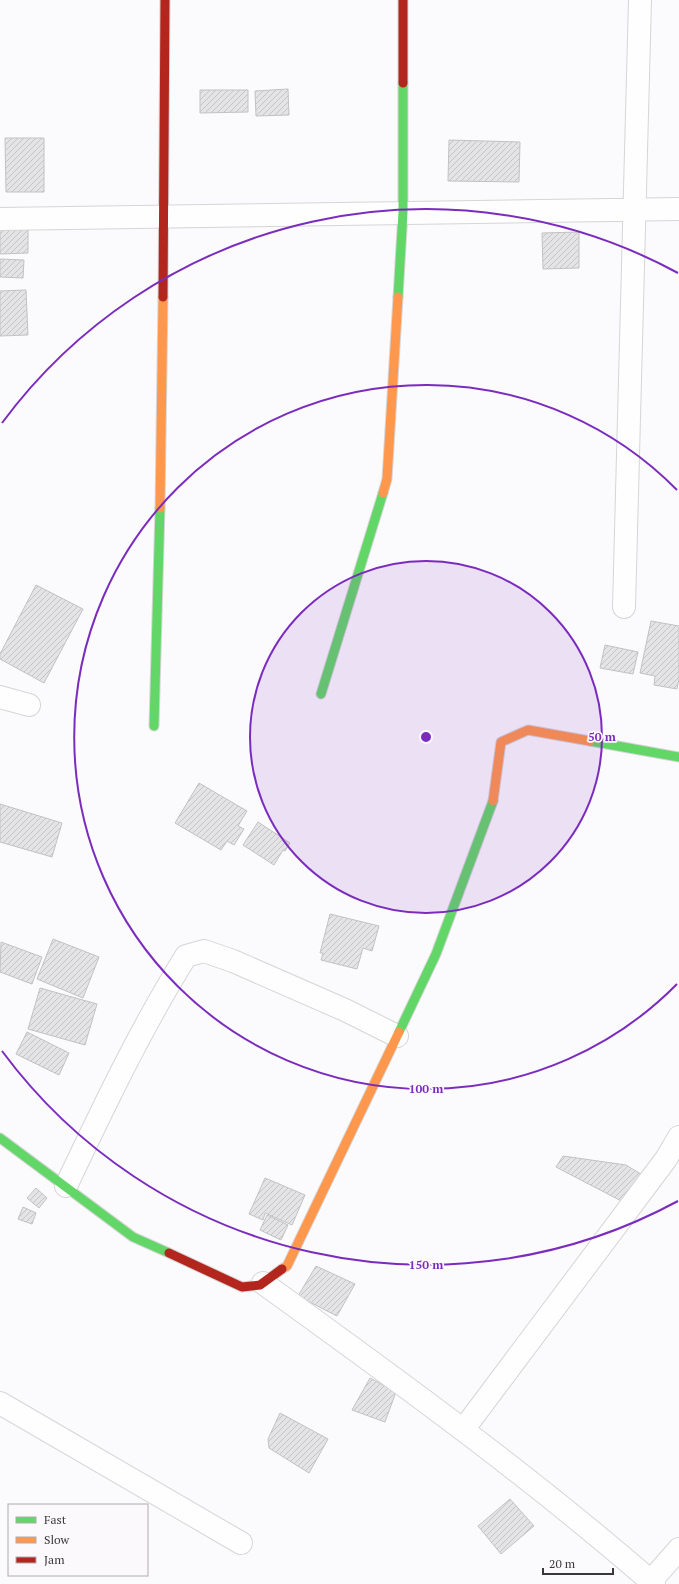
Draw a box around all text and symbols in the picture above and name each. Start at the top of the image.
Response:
text: 50 m [588,729,616,744]
centre of rings [419,730,433,744]
text: 100 m [409,1081,443,1096]
text: 150 m [409,1257,443,1272]
legend [8,1504,148,1576]
text: Fast [44,1512,67,1527]
text: Slow [44,1532,70,1547]
scale bar [543,1550,613,1576]
text: Jam [44,1552,65,1567]
text: 20 m [549,1556,576,1571]

